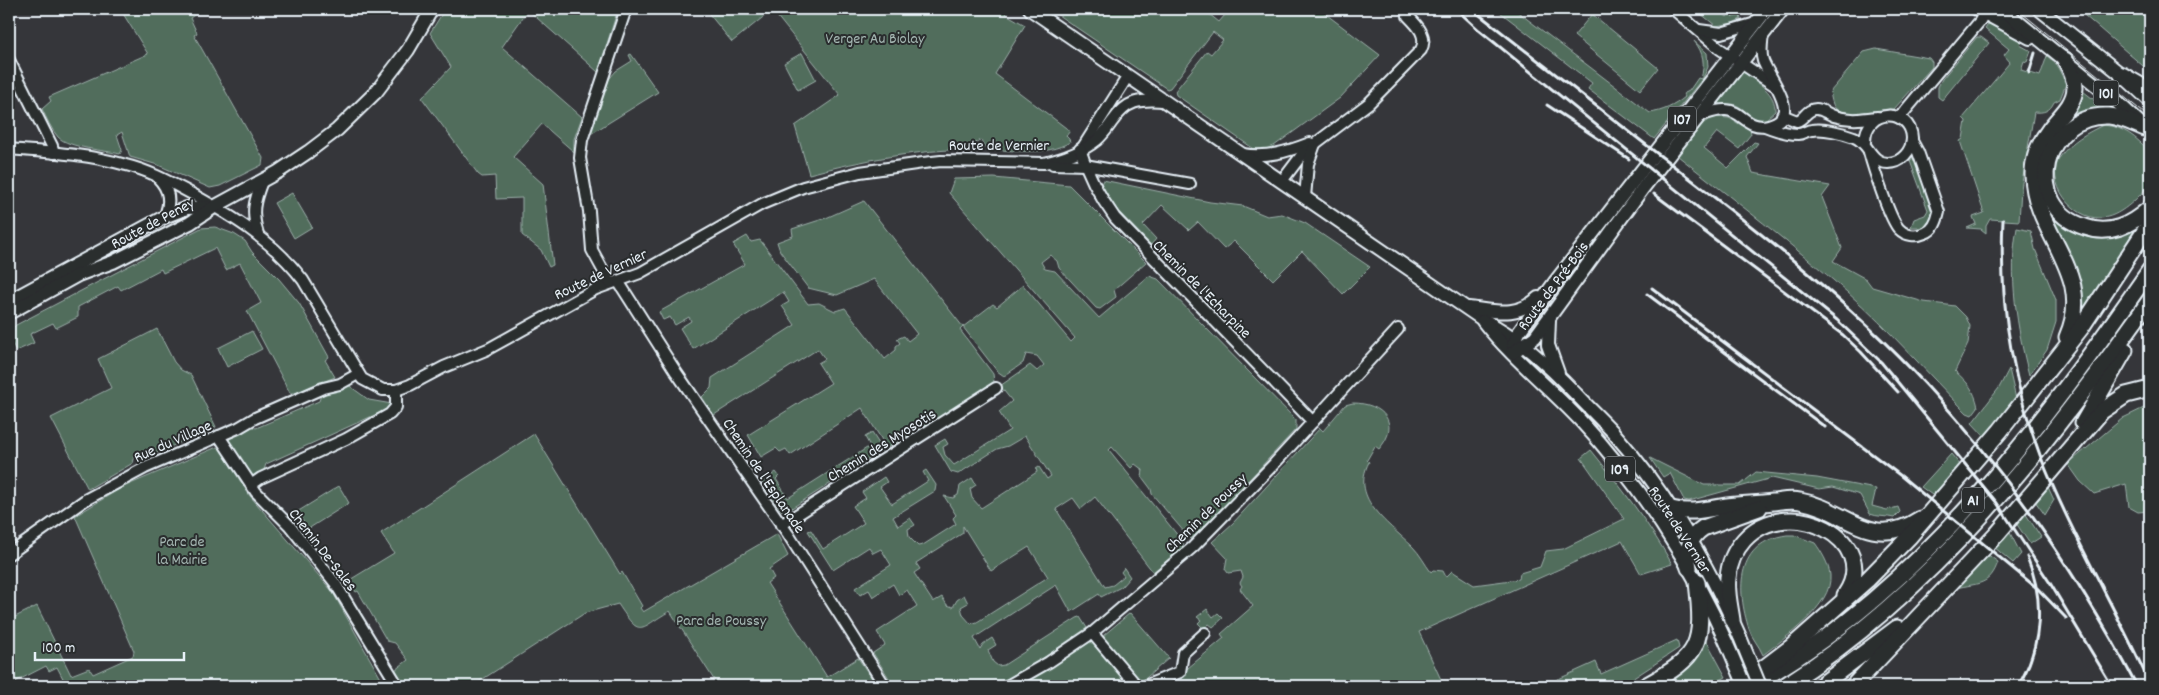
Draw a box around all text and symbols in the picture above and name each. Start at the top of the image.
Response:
park label: Verger Au Biolay [825,28,925,51]
road number: 101 [2094,80,2118,106]
road number: 107 [1668,106,1696,132]
street label: Route de Vernier [949,135,1049,158]
street label: Route de Peney [107,192,200,256]
street label: Chemin de l'Echarpine [1147,235,1256,344]
street label: Route de Pré-Bois [1513,237,1595,336]
street label: Route de Vernier [551,244,652,307]
street label: Chemin des Myosotis [823,403,941,489]
street label: Chemin de l'Esplanade [716,414,810,539]
street label: Rue du Village [130,415,216,470]
road number: 109 [1605,456,1635,482]
street label: Chemin de Poussy [1160,468,1253,559]
street label: Route de Vernier [1642,482,1716,579]
road number: A1 [1962,488,1984,512]
street label: Chemin De-Sales [282,504,362,597]
park label: Parc de la Mairie [157,531,207,572]
park label: Parc de Poussy [676,610,767,633]
scale bar [35,630,184,662]
text: 100 m [42,638,75,660]

